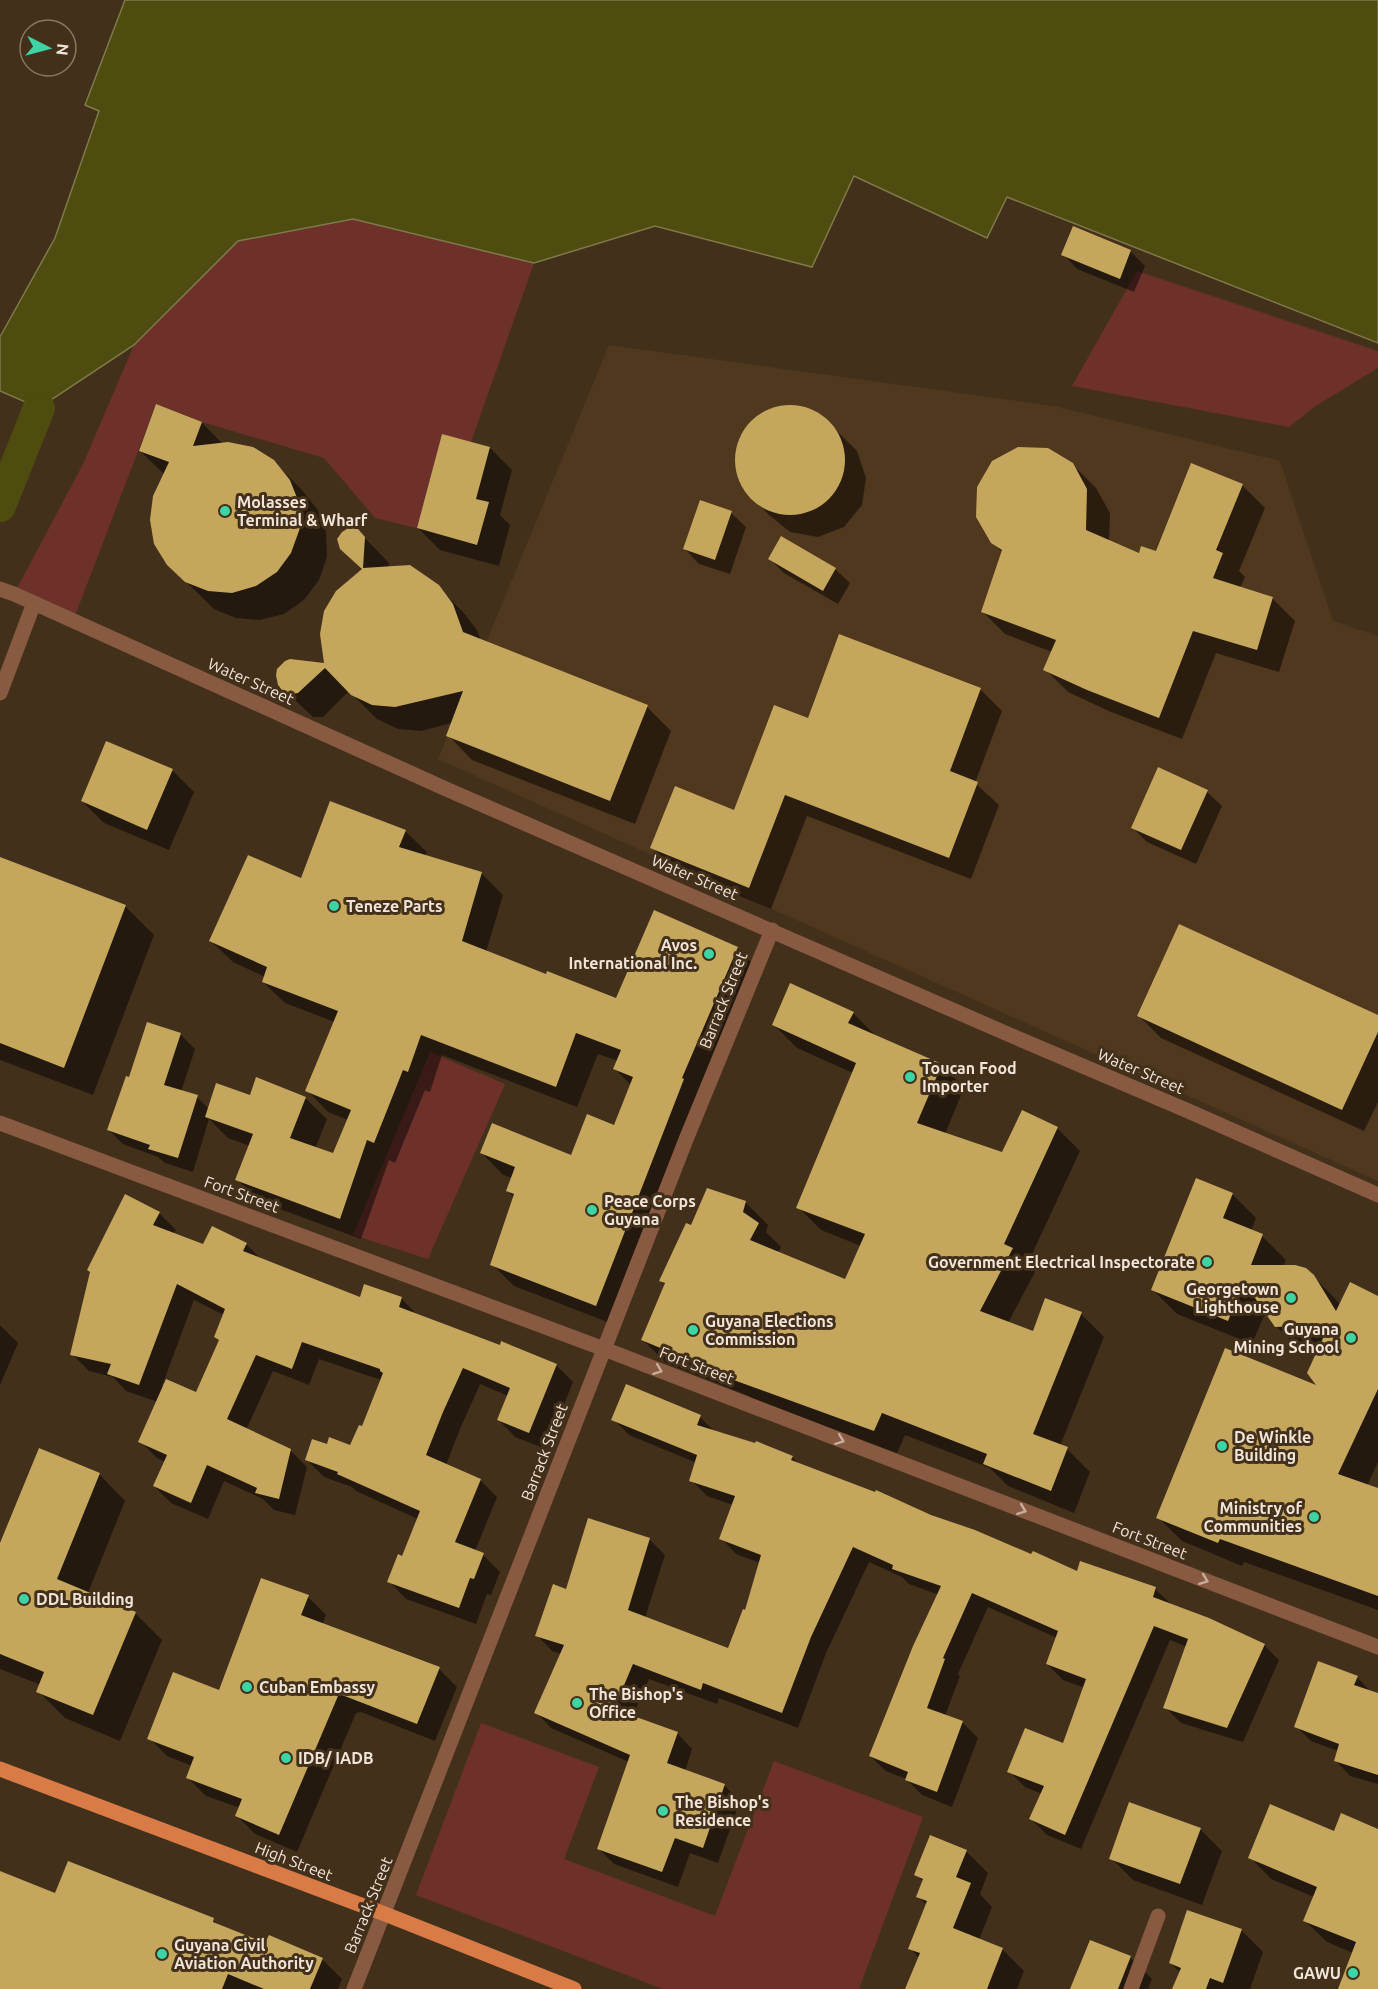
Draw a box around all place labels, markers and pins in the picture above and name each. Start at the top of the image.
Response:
place label: Molasses Terminal & Wharf [237,493,368,529]
marker: Molasses Terminal & Wharf [218,504,232,518]
place label: Teneze Parts [346,897,443,915]
marker: Teneze Parts [327,899,341,913]
place label: Avos International Inc. [568,936,697,972]
marker: Avos International Inc. [702,947,716,961]
place label: Toucan Food Importer [922,1059,1017,1095]
marker: Toucan Food Importer [903,1070,917,1084]
place label: Peace Corps Guyana [604,1192,696,1228]
marker: Peace Corps Guyana [585,1203,599,1217]
place label: Government Electrical Inspectorate [928,1253,1195,1271]
marker: Government Electrical Inspectorate [1200,1255,1214,1269]
place label: Georgetown Lighthouse [1186,1280,1279,1316]
marker: Georgetown Lighthouse [1284,1291,1298,1305]
place label: Guyana Elections Commission [705,1312,833,1348]
place label: Guyana Mining School [1234,1320,1339,1356]
marker: Guyana Elections Commission [686,1323,700,1337]
marker: Guyana Mining School [1344,1331,1358,1345]
place label: De Winkle Building [1234,1428,1311,1464]
marker: De Winkle Building [1215,1439,1229,1453]
place label: Ministry of Communities [1203,1499,1302,1535]
marker: Ministry of Communities [1307,1510,1321,1524]
place label: DDL Building [36,1590,134,1608]
marker: DDL Building [17,1592,31,1606]
place label: Cuban Embassy [259,1678,376,1696]
marker: Cuban Embassy [240,1680,254,1694]
place label: The Bishop's Office [589,1685,683,1721]
marker: The Bishop's Office [570,1696,584,1710]
place label: IDB/ IADB [298,1749,374,1767]
marker: IDB/ IADB [279,1751,293,1765]
place label: The Bishop's Residence [675,1793,769,1829]
marker: The Bishop's Residence [656,1804,670,1818]
place label: Guyana Civil Aviation Authority [174,1936,314,1972]
marker: Guyana Civil Aviation Authority [155,1947,169,1961]
place label: GAWU [1293,1964,1341,1982]
marker: GAWU [1346,1966,1360,1980]

